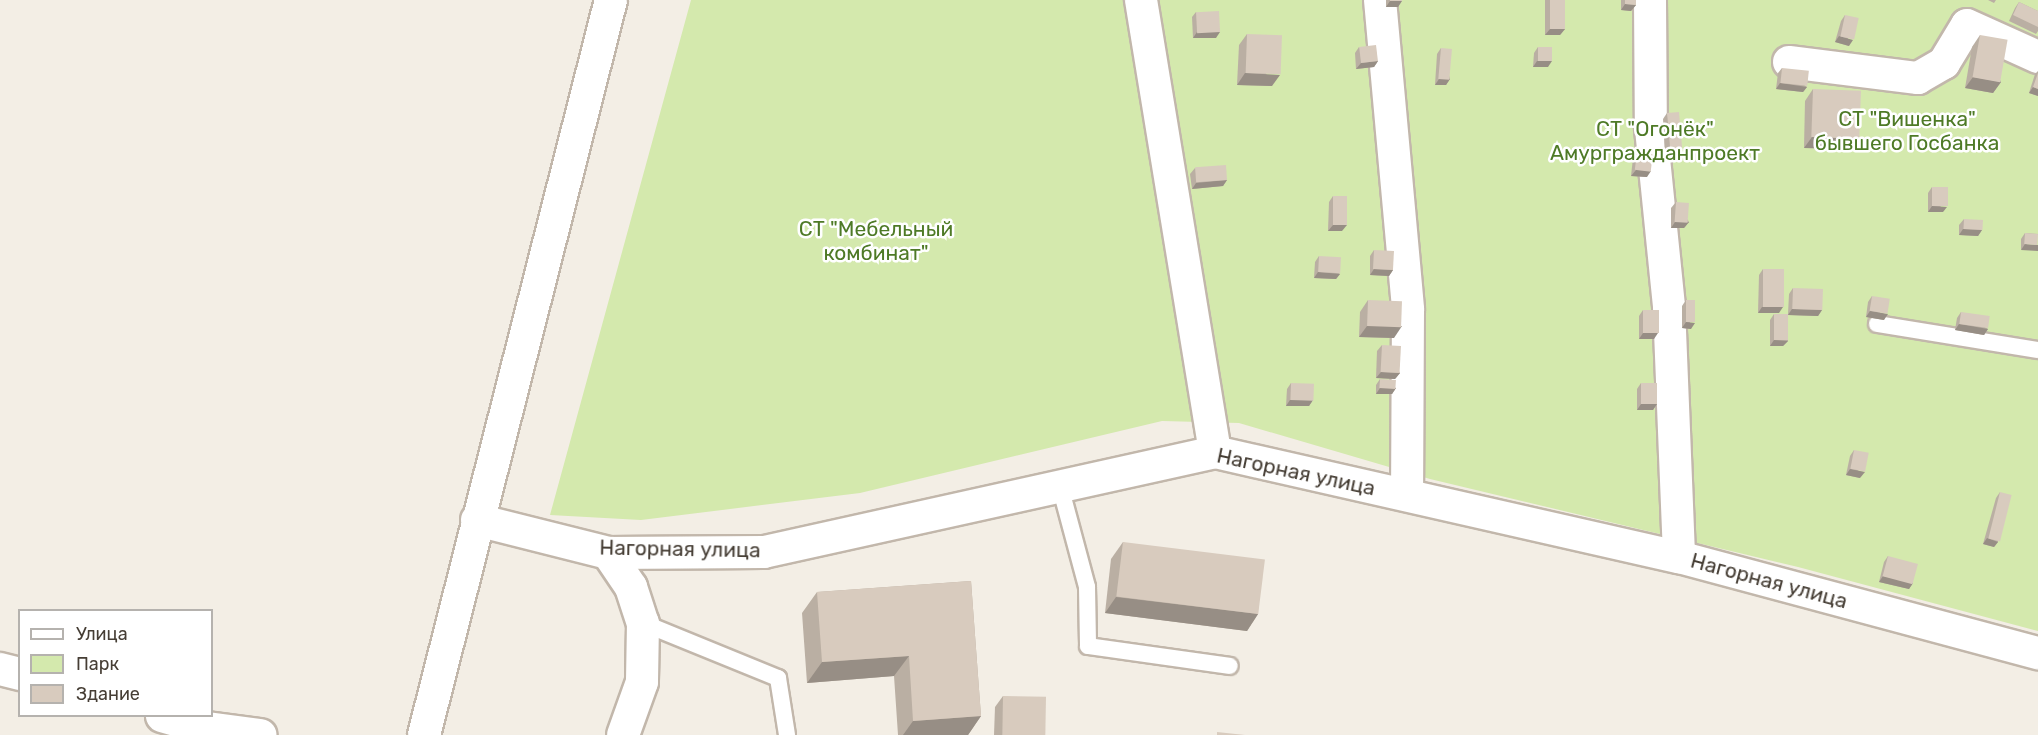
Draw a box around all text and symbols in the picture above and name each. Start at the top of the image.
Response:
park label: СТ "Вишенка" бывшего Госбанка [1815,106,1999,156]
park label: СТ "Огонёк" Амургражданпроект [1550,116,1760,166]
park label: СТ "Мебельный комбинат" [799,216,953,266]
street label: Нагорная улица [1214,443,1378,501]
street label: Нагорная улица [599,535,761,563]
street label: Нагорная улица [1688,548,1850,614]
legend [18,609,213,717]
text: Улица [76,623,128,645]
text: Парк [76,653,119,675]
text: Здание [76,683,140,705]

